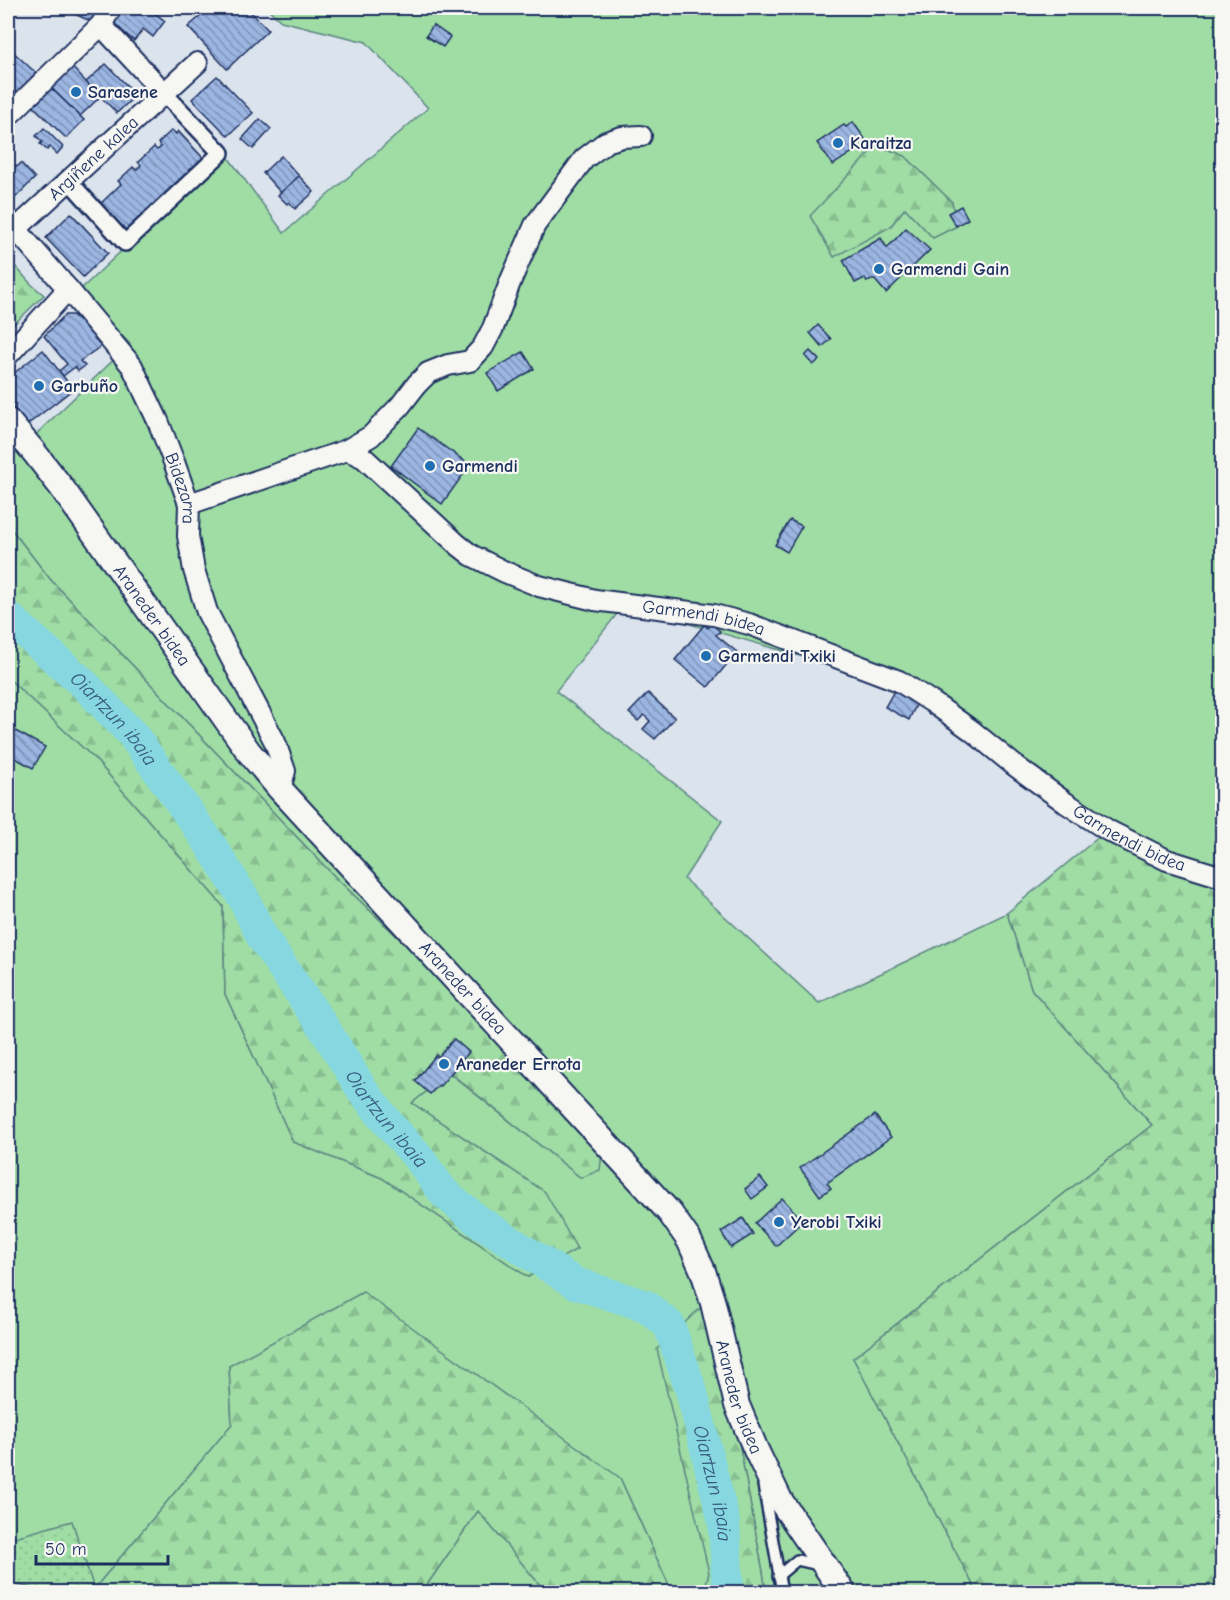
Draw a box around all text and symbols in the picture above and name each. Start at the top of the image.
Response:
place label: Sarasene [88,82,158,103]
marker: Sarasene [69,85,83,99]
street label: Argiñene kalea [44,112,143,205]
place label: Karaitza [850,133,912,154]
marker: Karaitza [831,136,845,150]
place label: Garmendi Gain [891,259,1009,280]
marker: Garmendi Gain [872,262,886,276]
place label: Garbuño [51,376,118,397]
marker: Garbuño [32,379,46,393]
street label: Bidezarra [161,450,200,524]
place label: Garmendi [442,456,518,477]
marker: Garmendi [423,459,437,473]
street label: Araneder bidea [109,561,195,670]
street label: Garmendi bidea [641,596,768,640]
place label: Garmendi Txiki [718,646,836,667]
marker: Garmendi Txiki [699,649,713,663]
water label: Oiartzun ibaia [66,666,162,770]
street label: Garmendi bidea [1069,800,1188,876]
street label: Araneder bidea [415,937,511,1039]
place label: Araneder Errota [456,1054,581,1075]
marker: Araneder Errota [437,1057,451,1071]
water label: Oiartzun ibaia [341,1066,433,1172]
place label: Yerobi Txiki [791,1212,882,1233]
marker: Yerobi Txiki [772,1215,786,1229]
street label: Araneder bidea [711,1338,767,1457]
water label: Oiartzun ibaia [689,1423,737,1542]
scale bar [36,1528,168,1566]
text: 50 m [45,1539,87,1560]

